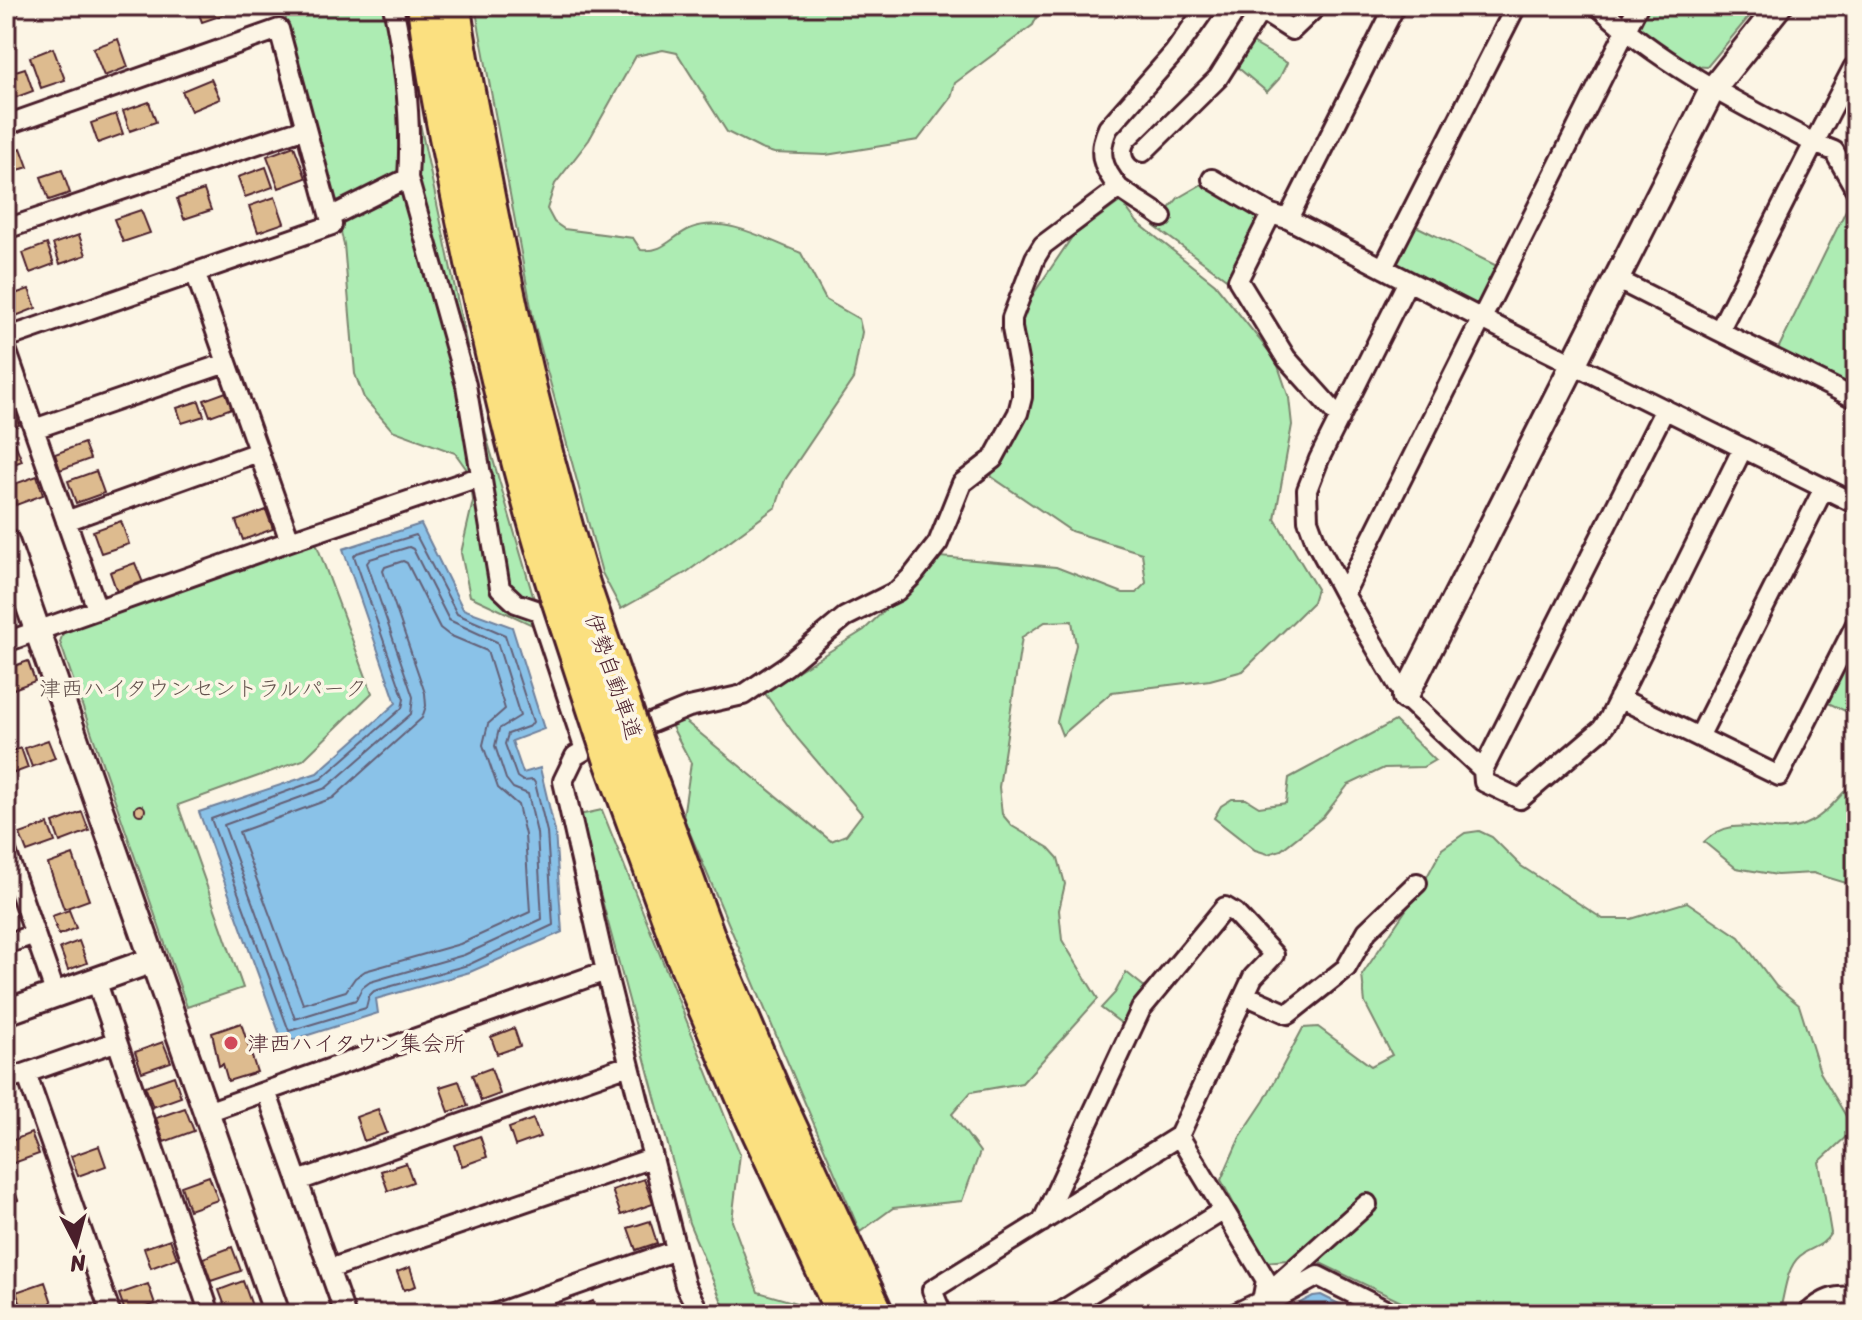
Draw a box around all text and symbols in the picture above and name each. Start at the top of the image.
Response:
street label: 伊勢自動車道 [574,607,653,745]
park label: 津西ハイタウンセントラルパーク [39,669,367,708]
place label: 津西ハイタウン集会所 [247,1024,466,1063]
marker: 津西ハイタウン集会所 [222,1034,240,1052]
north arrow [36,1204,116,1284]
text: N [68,1243,89,1284]

